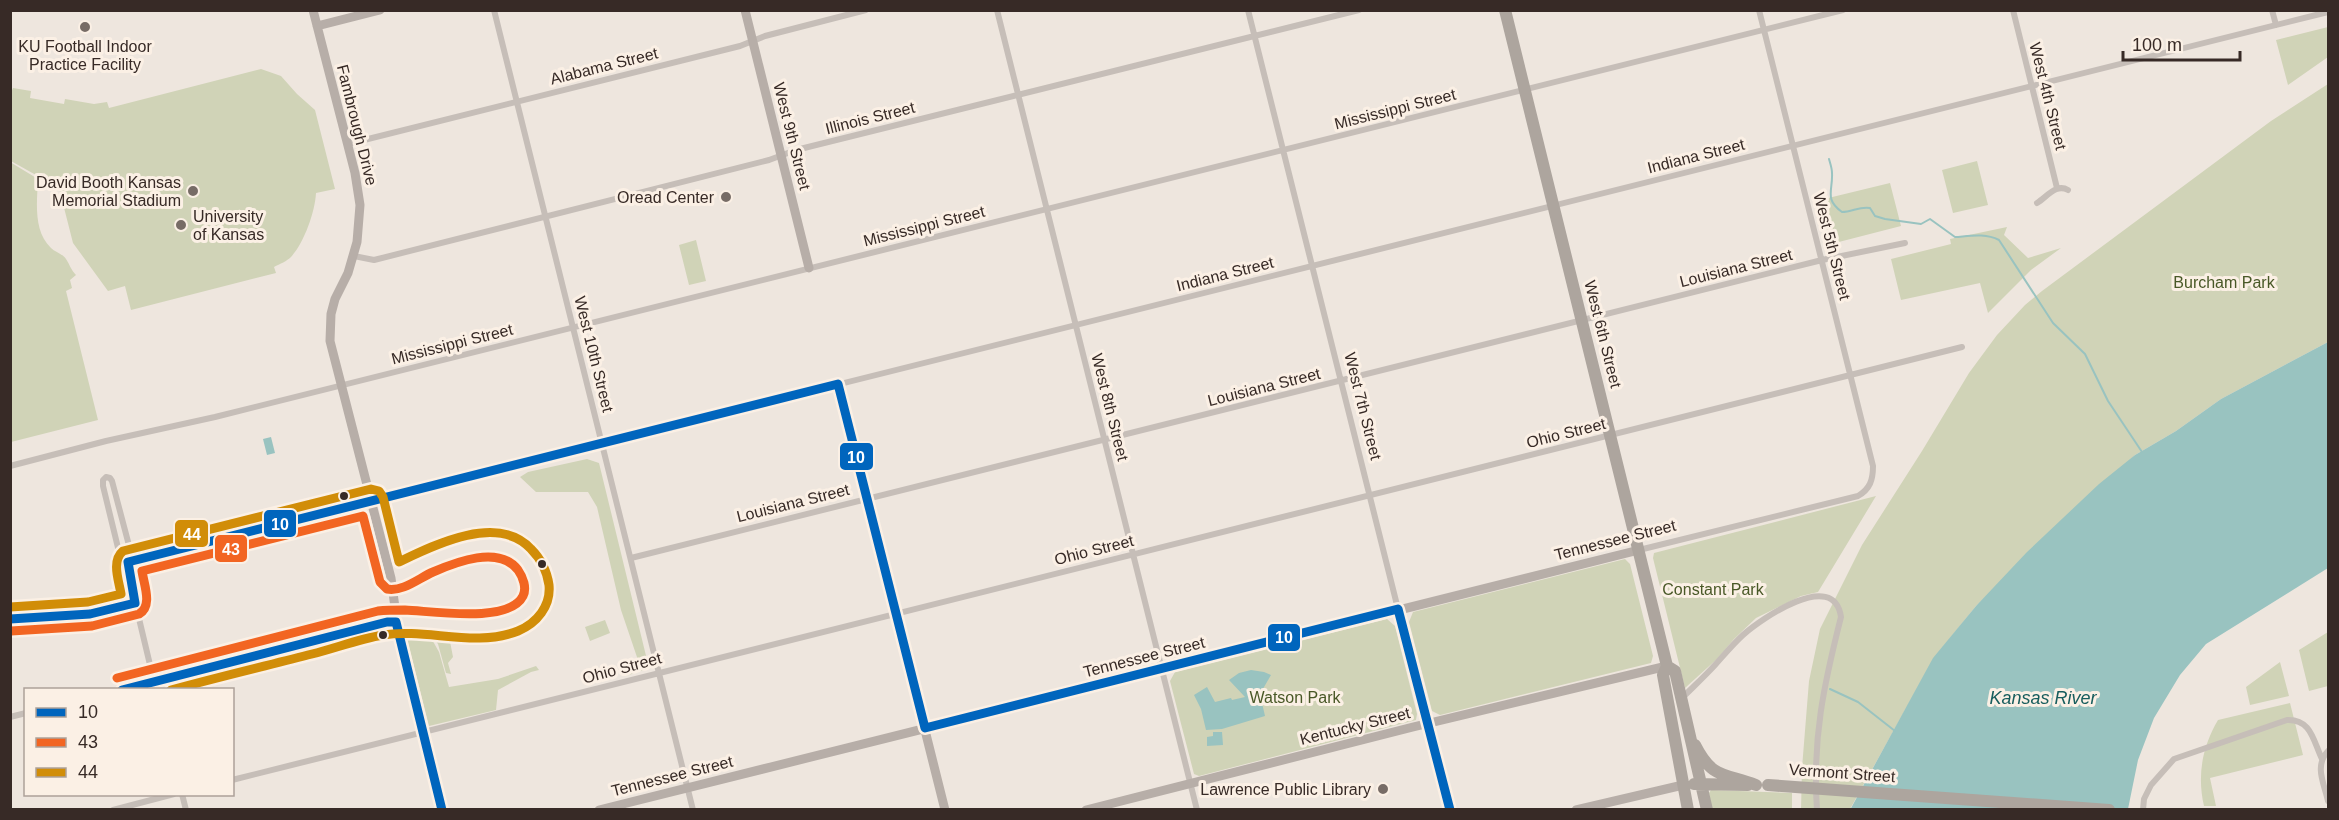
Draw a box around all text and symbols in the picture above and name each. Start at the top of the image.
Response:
marker: KU Football Indoor Practice Facility [78,20,92,34]
scale bar [2123,24,2240,62]
text: 100 m [2132,35,2182,55]
place label: KU Football Indoor Practice Facility [18,38,152,73]
street label: West 4th Street [2026,41,2070,152]
street label: Alabama Street [548,44,660,88]
street label: Fambrough Drive [334,63,380,187]
street label: West 9th Street [770,81,814,192]
street label: Mississippi Street [1333,86,1458,132]
street label: Illinois Street [824,99,917,137]
street label: Indiana Street [1646,136,1747,176]
place label: David Booth Kansas Memorial Stadium [36,174,181,209]
marker: David Booth Kansas Memorial Stadium [186,184,200,198]
place label: Oread Center [617,189,715,206]
marker: Oread Center [719,190,733,204]
street label: West 5th Street [1810,191,1854,302]
street label: Mississippi Street [862,203,987,249]
place label: University of Kansas [193,208,264,243]
marker: University of Kansas [174,218,188,232]
street label: Louisiana Street [1678,246,1795,290]
street label: Indiana Street [1175,254,1276,294]
park label: Burcham Park [2173,274,2276,291]
street label: West 6th Street [1581,279,1625,390]
street label: West 10th Street [571,294,617,414]
street label: Mississippi Street [390,321,515,367]
street label: West 7th Street [1341,351,1385,462]
street label: West 8th Street [1088,352,1132,463]
street label: Louisiana Street [1206,365,1323,409]
street label: Ohio Street [1525,415,1608,451]
line badge: 10 [839,442,874,471]
text: 10 [847,449,865,466]
street label: Louisiana Street [735,481,852,525]
unlabelled marker [338,490,350,502]
line badge: 10 [263,509,297,538]
text: 10 [271,516,289,533]
street label: Tennessee Street [1553,517,1678,563]
line badge: 44 [174,519,209,548]
text: 44 [183,526,201,543]
street label: Ohio Street [1053,532,1136,568]
line badge: 43 [214,534,248,563]
text: 43 [222,541,240,558]
unlabelled marker [536,558,548,570]
park label: Constant Park [1662,581,1765,598]
line badge: 10 [1267,623,1301,652]
unlabelled marker [377,629,389,641]
text: 10 [1275,629,1293,646]
street label: Tennessee Street [1082,634,1207,680]
street label: Ohio Street [581,649,664,687]
legend [24,688,234,796]
water label: Kansas River [1989,688,2098,708]
park label: Watson Park [1250,689,1341,706]
text: 10 [78,702,98,722]
street label: Kentucky Street [1298,704,1412,748]
text: 43 [78,732,98,752]
street label: Tennessee Street [610,753,735,799]
street label: Vermont Street [1788,761,1896,785]
text: 44 [78,762,98,782]
place label: Lawrence Public Library [1200,781,1371,798]
marker: Lawrence Public Library [1376,782,1390,796]

